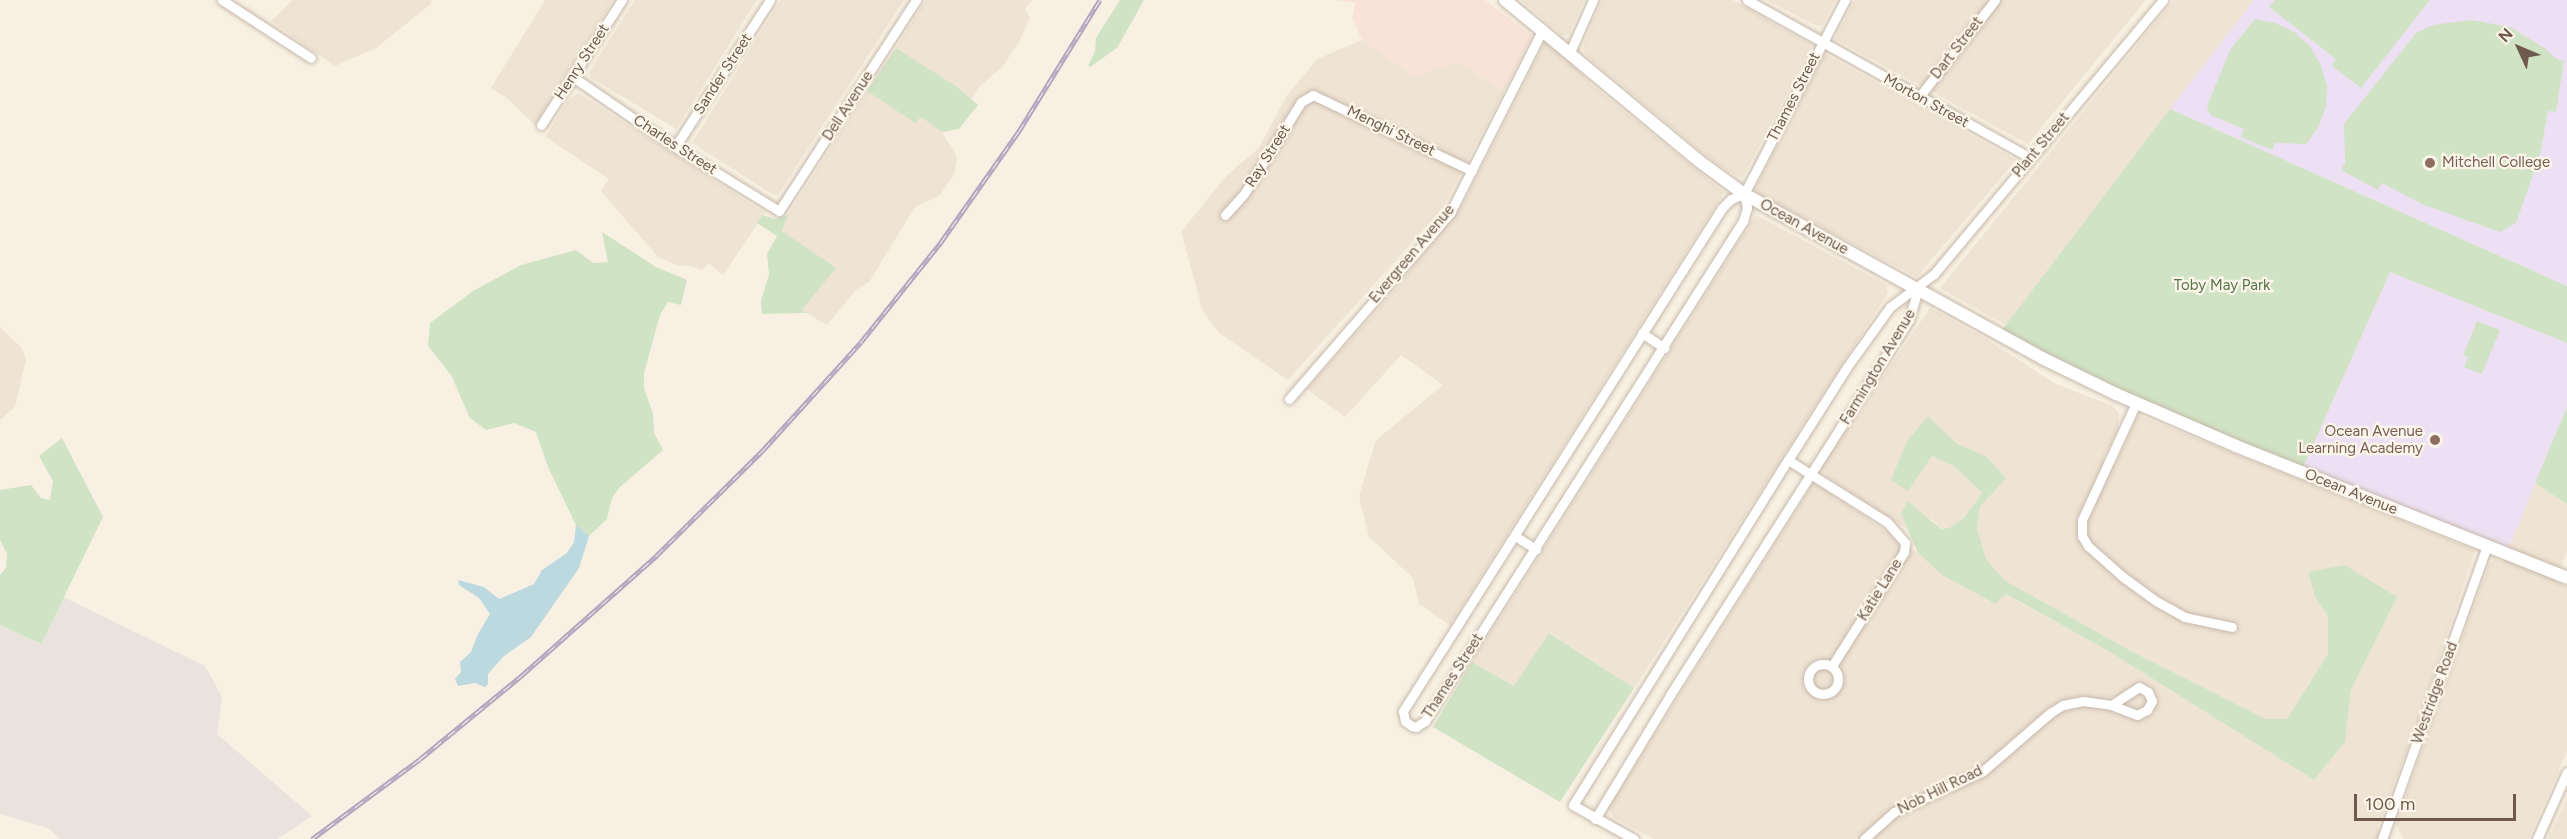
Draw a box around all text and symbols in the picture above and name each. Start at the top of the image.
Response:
street label: Dart Street [1927,13,1987,83]
north arrow [2489,18,2549,78]
street label: Henry Street [551,21,613,103]
text: N [2495,24,2517,46]
street label: Sander Street [690,30,756,118]
street label: Thames Street [1764,49,1824,145]
street label: Dell Avenue [819,68,877,144]
street label: Morton Street [1880,70,1972,132]
street label: Menghi Street [1344,102,1438,160]
street label: Plant Street [2009,109,2073,181]
street label: Charles Street [630,111,720,179]
street label: Ray Street [1242,121,1294,191]
place label: Mitchell College [2442,154,2550,172]
marker: Mitchell College [2423,156,2437,170]
street label: Ocean Avenue [1757,195,1851,259]
street label: Evergreen Avenue [1366,201,1458,307]
park label: Toby May Park [2174,277,2270,295]
street label: Farmington Avenue [1836,306,1920,428]
place label: Ocean Avenue Learning Academy [2298,422,2423,457]
marker: Ocean Avenue Learning Academy [2428,433,2442,447]
street label: Ocean Avenue [2302,465,2400,519]
street label: Katie Lane [1854,556,1906,624]
street label: Thames Street [1419,630,1487,722]
street label: Westridge Road [2408,640,2462,746]
street label: Nob Hill Road [1895,762,1985,818]
scale bar [2357,782,2519,820]
text: 100 m [2365,793,2415,815]

